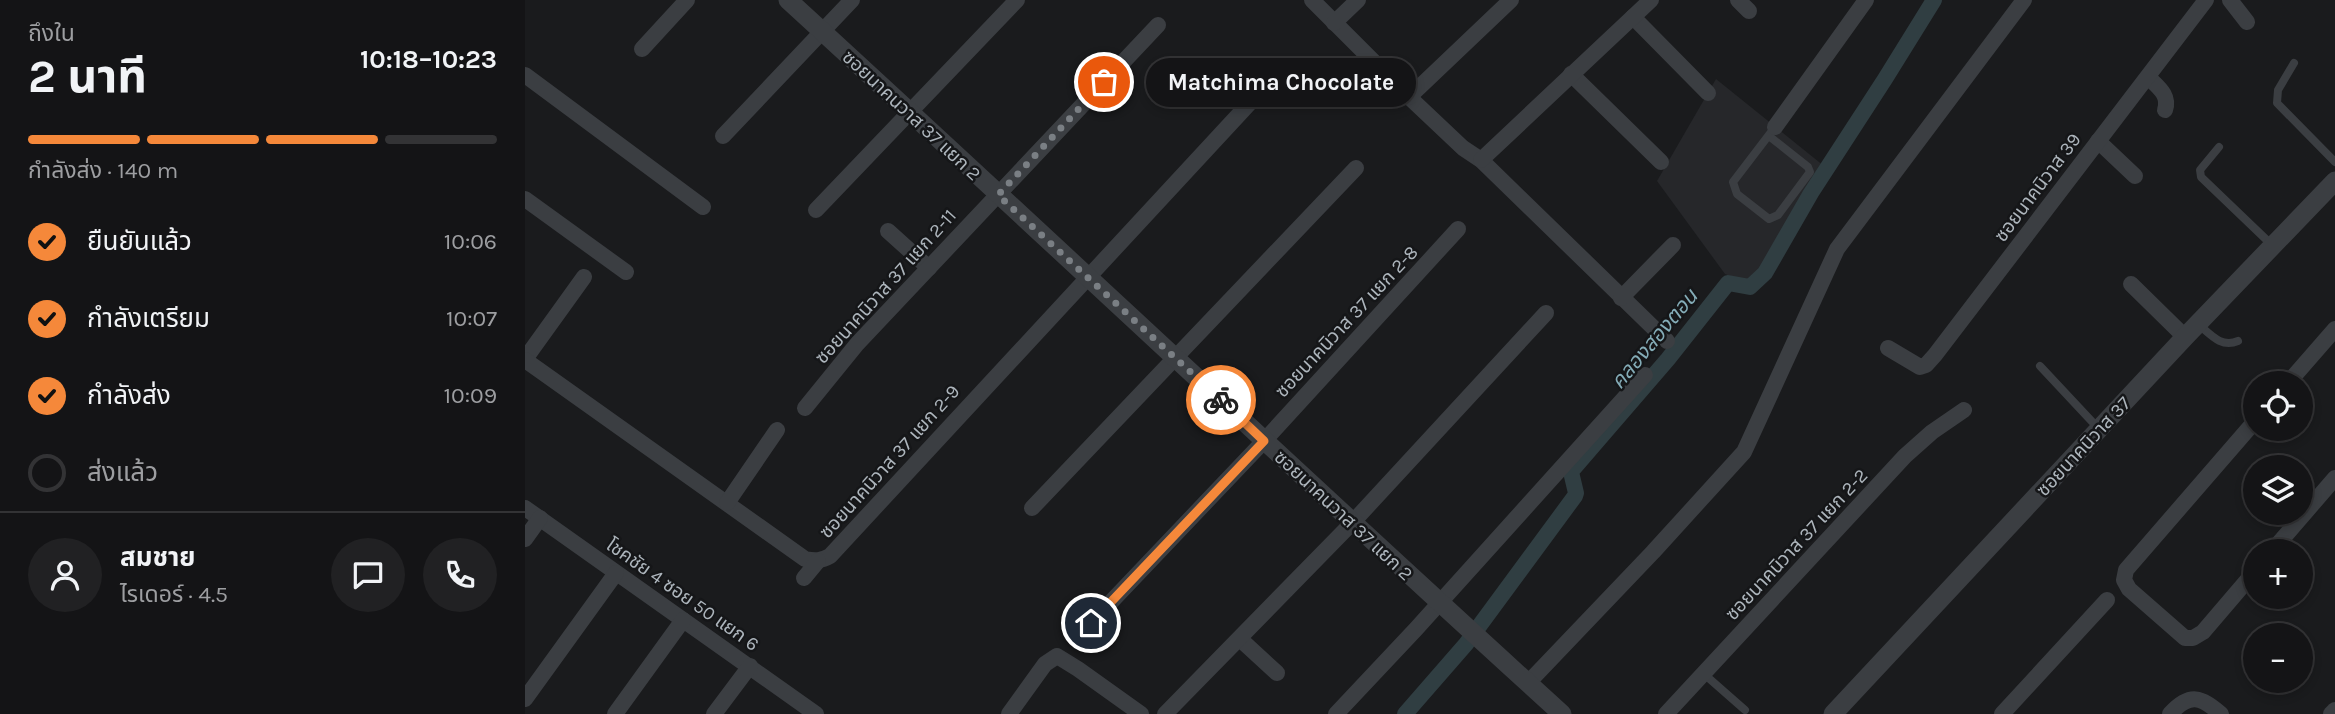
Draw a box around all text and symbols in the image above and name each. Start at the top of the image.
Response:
text: ถึงใน [28,20,75,47]
text: 10:18–10:23 [360,44,497,75]
street label: ซอยนาคนวาส 37 แยก 2 [838,46,985,185]
text: 2 นาที [28,50,147,104]
pin [1074,52,1134,112]
callout: Matchima Chocolate [1146,57,1415,106]
icon: bag [1085,63,1123,101]
text: Matchima Chocolate [1168,69,1394,96]
street label: ซอยนาคนิวาส 39 [1990,129,2086,246]
text: กำลังส่ง · 140 m [28,157,178,184]
street label: ซอยนาคนิวาส 37 แยก 2-11 [811,205,961,368]
icon: check [28,223,66,261]
text: ยืนยันแล้ว [87,226,192,257]
text: 10:06 [444,228,497,255]
street label: ซอยนาคนิวาส 37 แยก 2-8 [1271,241,1423,402]
water label: คลองสองตอน [1606,284,1703,393]
icon: check [28,300,66,338]
text: กำลังเตรียม [87,303,210,334]
text: 10:07 [446,305,497,332]
courier [1186,365,1256,435]
map controls [2243,371,2313,693]
button: locate [2243,371,2313,441]
icon: check [28,377,66,415]
text: กำลังส่ง [87,380,171,411]
street label: ซอยนาคนิวาส 37 แยก 2-9 [815,381,964,543]
icon: bike [1202,381,1240,419]
text: 10:09 [443,382,497,409]
street label: ซอยนาคนิวาส 37 [2032,392,2135,501]
street label: ซอยนาคนวาส 37 แยก 2 [1270,446,1417,585]
button: layers [2243,455,2313,525]
text: ส่งแล้ว [87,457,158,488]
street label: ซอยนาคนิวาส 37 แยก 2-2 [1721,465,1872,625]
street label: โชคชัย 4 ซอย 50 แยก 6 [602,534,763,656]
button: person [28,538,102,612]
button: chat [331,538,405,612]
button: phone [423,538,497,612]
button: + [2243,539,2313,609]
text: สมชาย [120,542,196,573]
text: ไรเดอร์ · 4.5 [120,581,228,608]
pin [1061,593,1121,653]
icon: home [1072,604,1110,642]
button: − [2243,623,2313,693]

